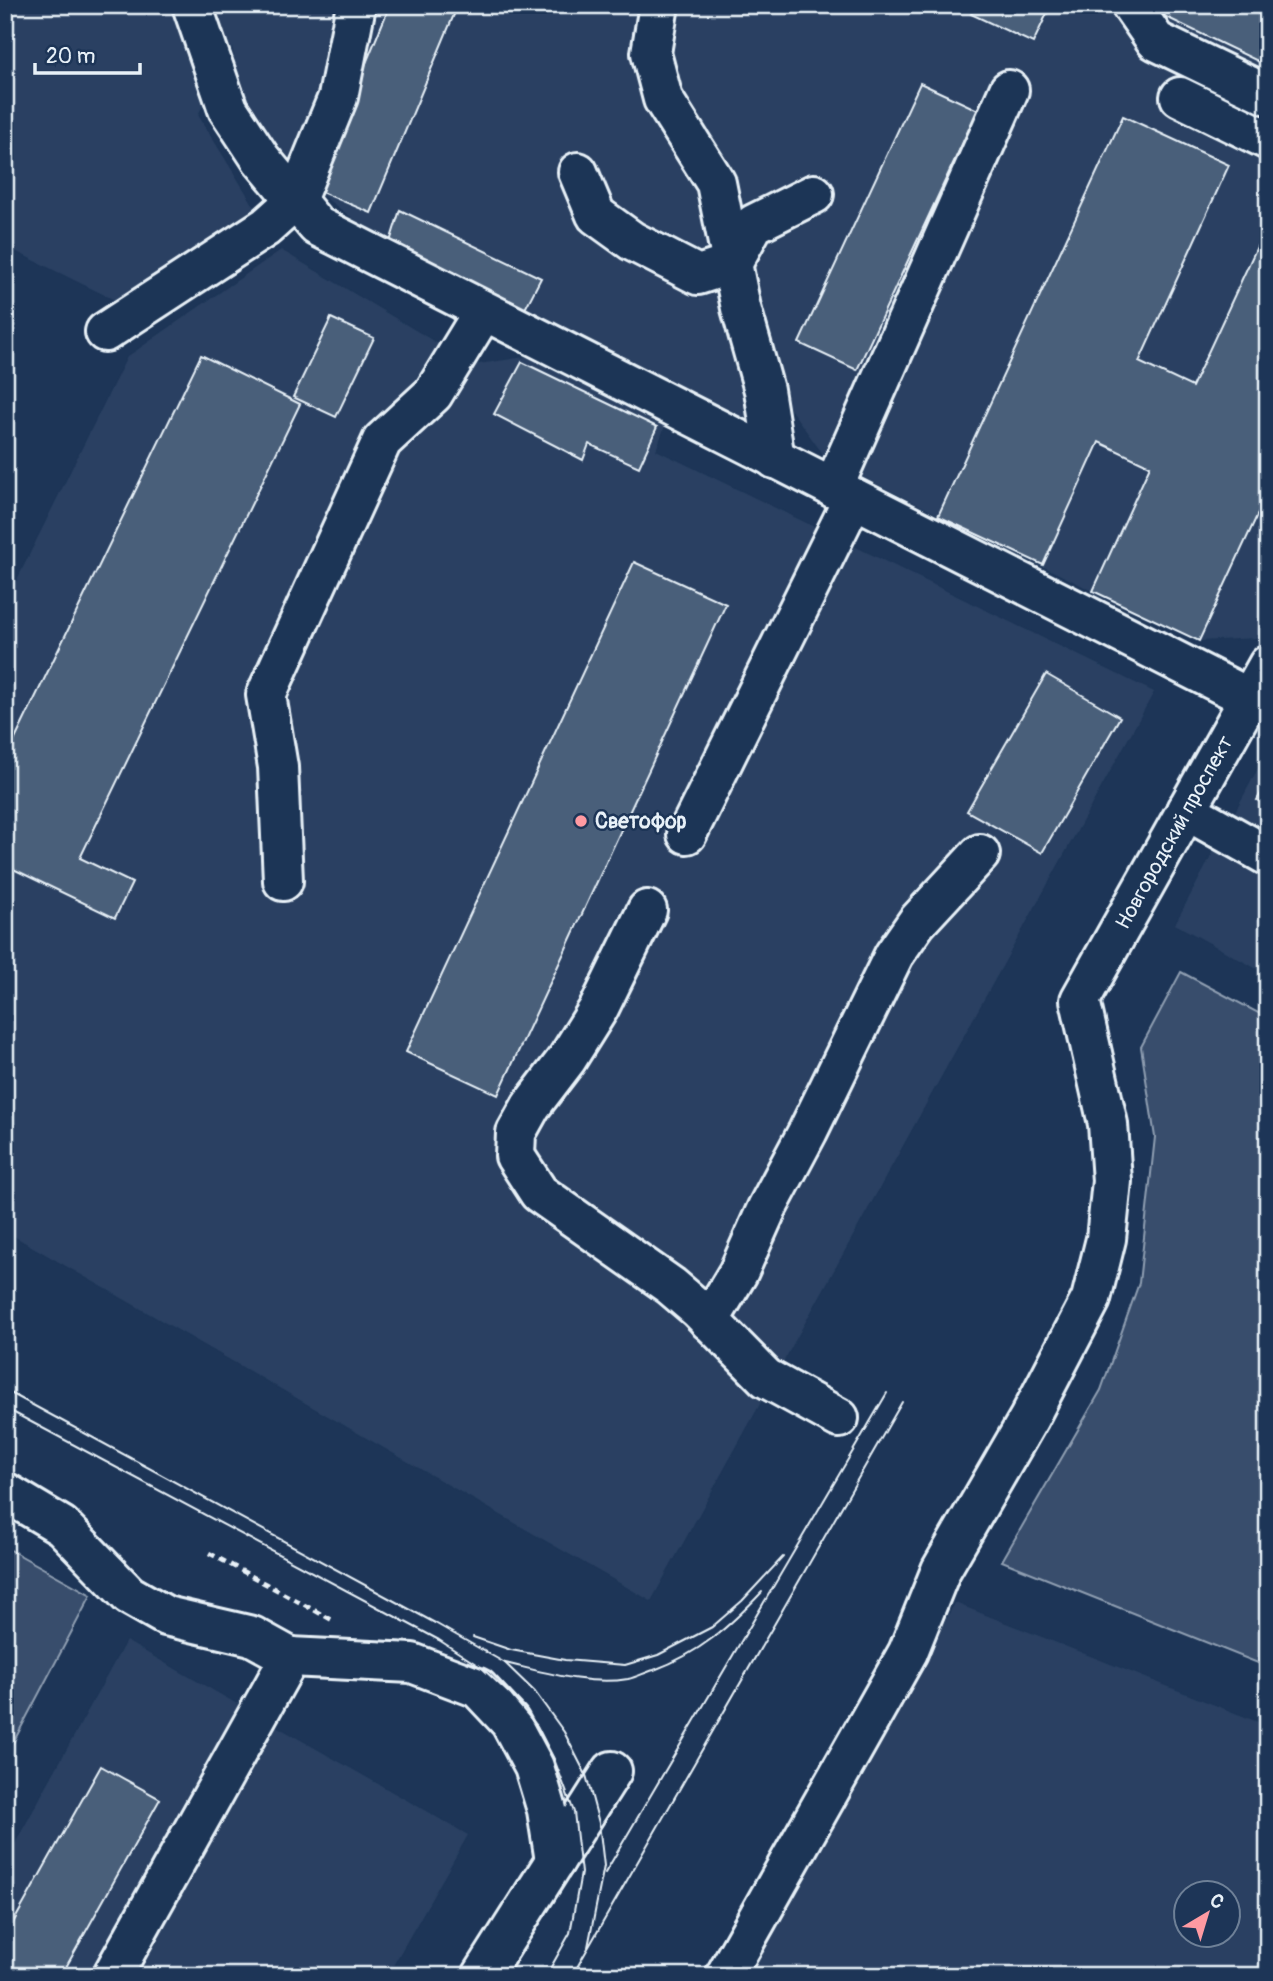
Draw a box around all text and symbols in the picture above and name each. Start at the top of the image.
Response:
scale bar [35,32,140,76]
text: 20 m [46,43,95,70]
street label: Новгородский проспект [1109,731,1240,934]
place label: Светофор [595,808,687,835]
marker: Светофор [573,813,589,829]
north arrow [1172,1880,1242,1950]
text: С [1205,1888,1229,1915]

